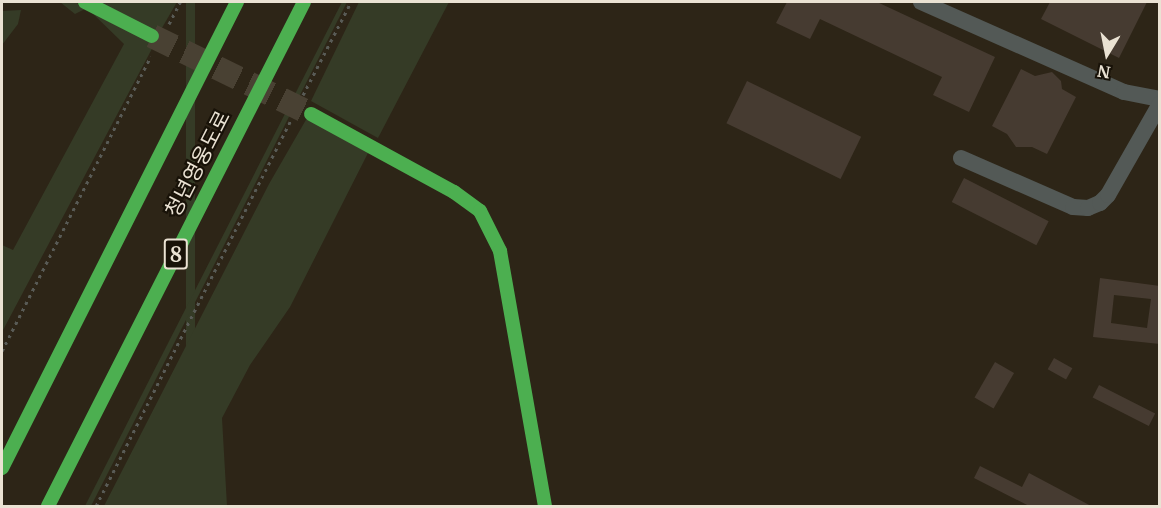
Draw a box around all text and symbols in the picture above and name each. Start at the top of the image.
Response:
north arrow [1077,24,1137,84]
text: N [1096,61,1112,83]
street label: 청년영웅도로 [160,107,236,221]
road number: 8 [162,237,190,271]

